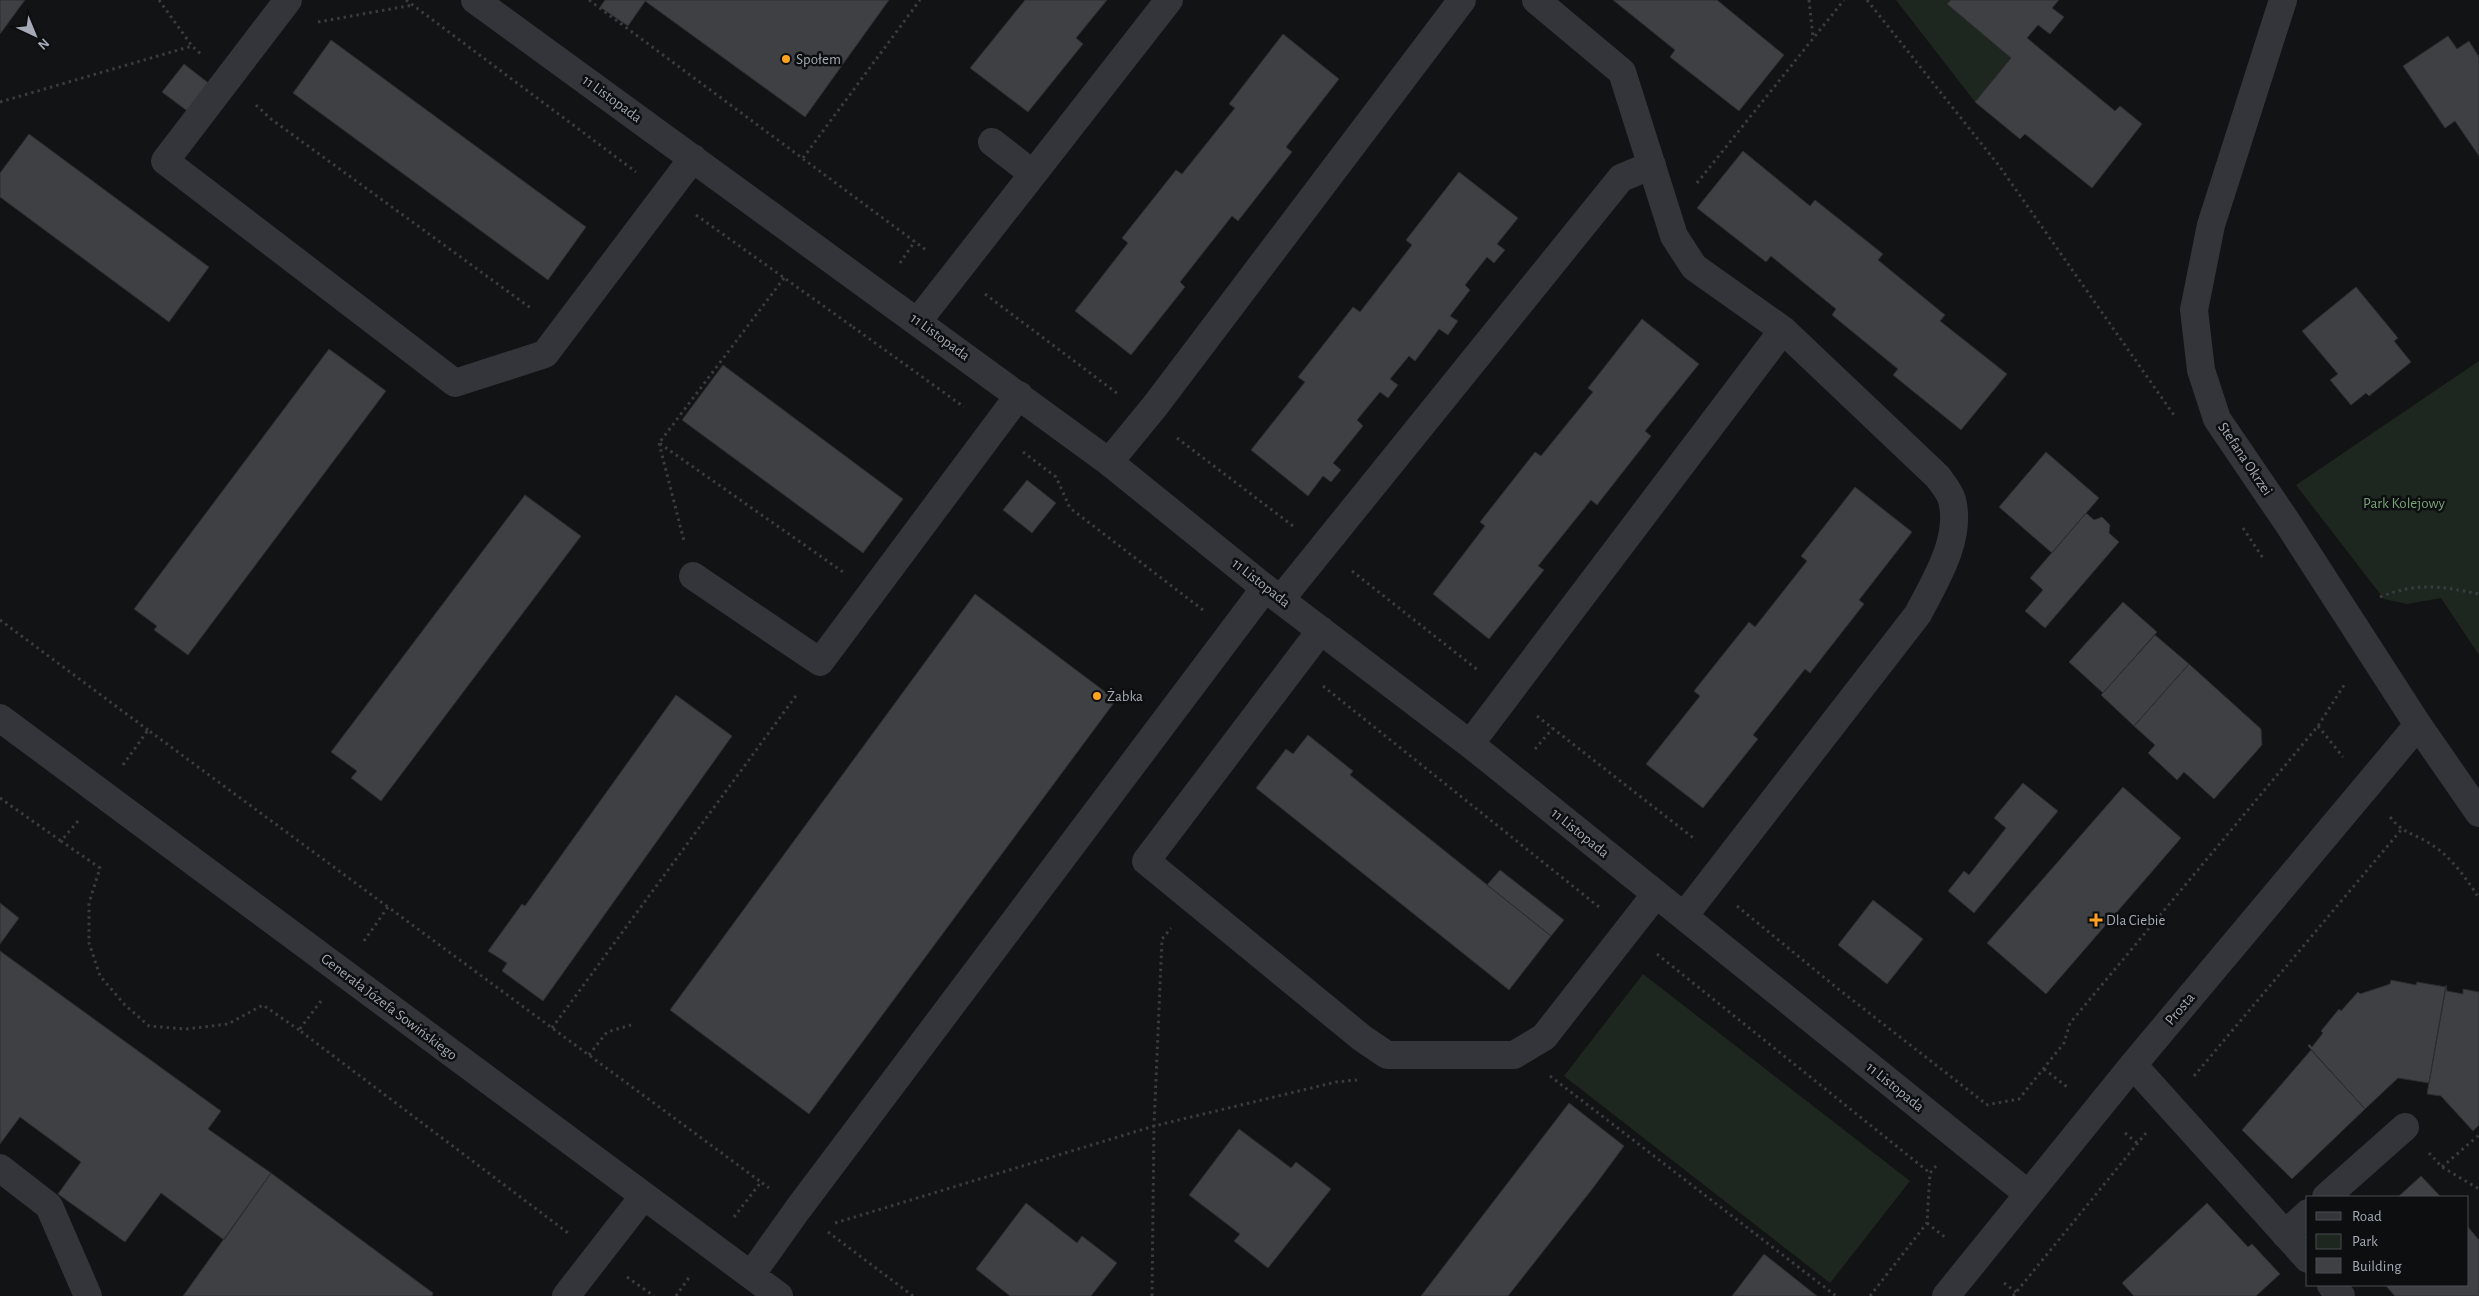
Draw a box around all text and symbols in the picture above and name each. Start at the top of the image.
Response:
north arrow [10,10,60,60]
text: N [35,35,52,52]
place label: Społem [796,52,841,67]
marker: Społem [780,53,792,65]
street label: 11 Listopada [580,73,645,126]
street label: 11 Listopada [908,311,973,364]
street label: Stefana Okrzei [2215,420,2275,498]
park label: Park Kolejowy [2363,496,2446,511]
street label: 11 Listopada [1229,556,1293,610]
place label: Żabka [1107,687,1143,704]
marker: Żabka [1091,690,1103,702]
street label: 11 Listopada [1548,805,1612,861]
place label: Dla Ciebie [2106,913,2165,928]
marker: Dla Ciebie [2090,914,2102,926]
street label: Generała Józefa Sowińskiego [318,951,460,1063]
street label: Prosta [2162,990,2198,1028]
street label: 11 Listopada [1863,1059,1927,1115]
legend [2306,1196,2469,1286]
text: Road [2352,1209,2382,1224]
text: Park [2352,1234,2378,1249]
text: Building [2352,1259,2402,1274]

